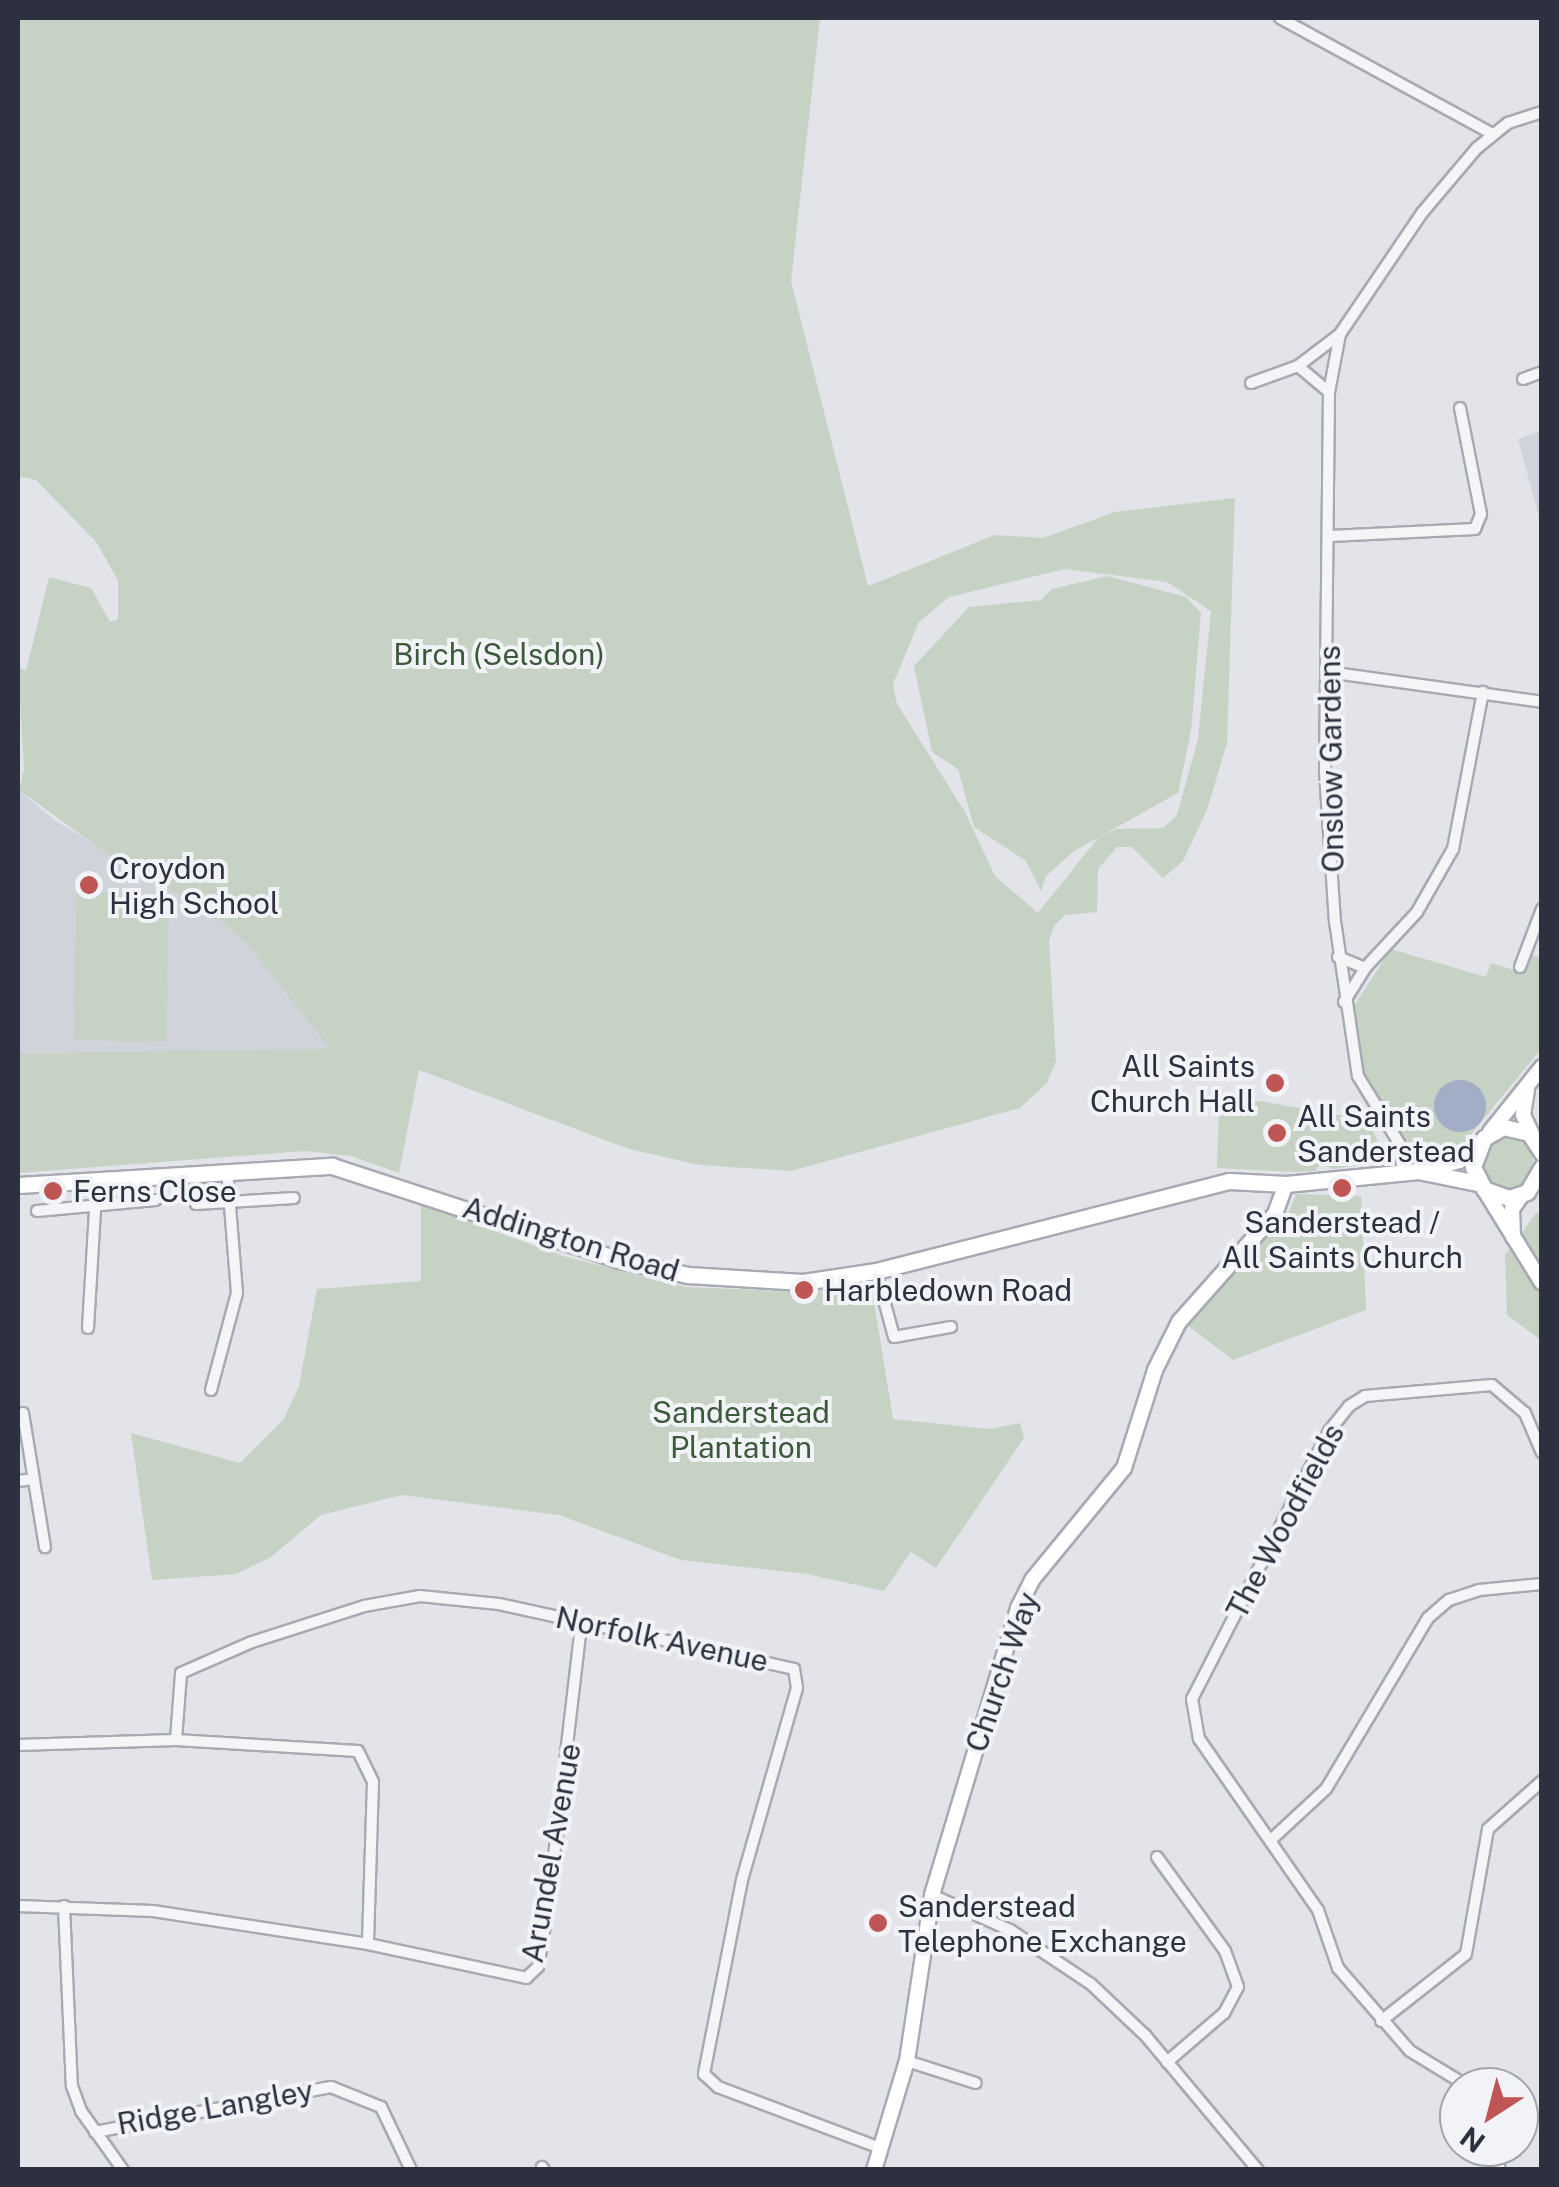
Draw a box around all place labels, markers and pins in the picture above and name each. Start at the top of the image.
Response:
place label: Croydon High School [109,850,279,920]
marker: Croydon High School [78,874,100,896]
place label: All Saints Church Hall [1090,1048,1255,1118]
marker: All Saints Church Hall [1264,1072,1286,1094]
place label: All Saints Sanderstead [1297,1098,1475,1168]
marker: All Saints Sanderstead [1266,1122,1288,1144]
place label: Ferns Close [73,1173,237,1209]
marker: Sanderstead / All Saints Church [1331,1177,1353,1199]
marker: Ferns Close [42,1180,64,1202]
place label: Sanderstead / All Saints Church [1221,1204,1463,1274]
place label: Harbledown Road [824,1272,1072,1308]
marker: Harbledown Road [793,1279,815,1301]
place label: Sanderstead Telephone Exchange [898,1888,1187,1958]
marker: Sanderstead Telephone Exchange [867,1912,889,1934]

